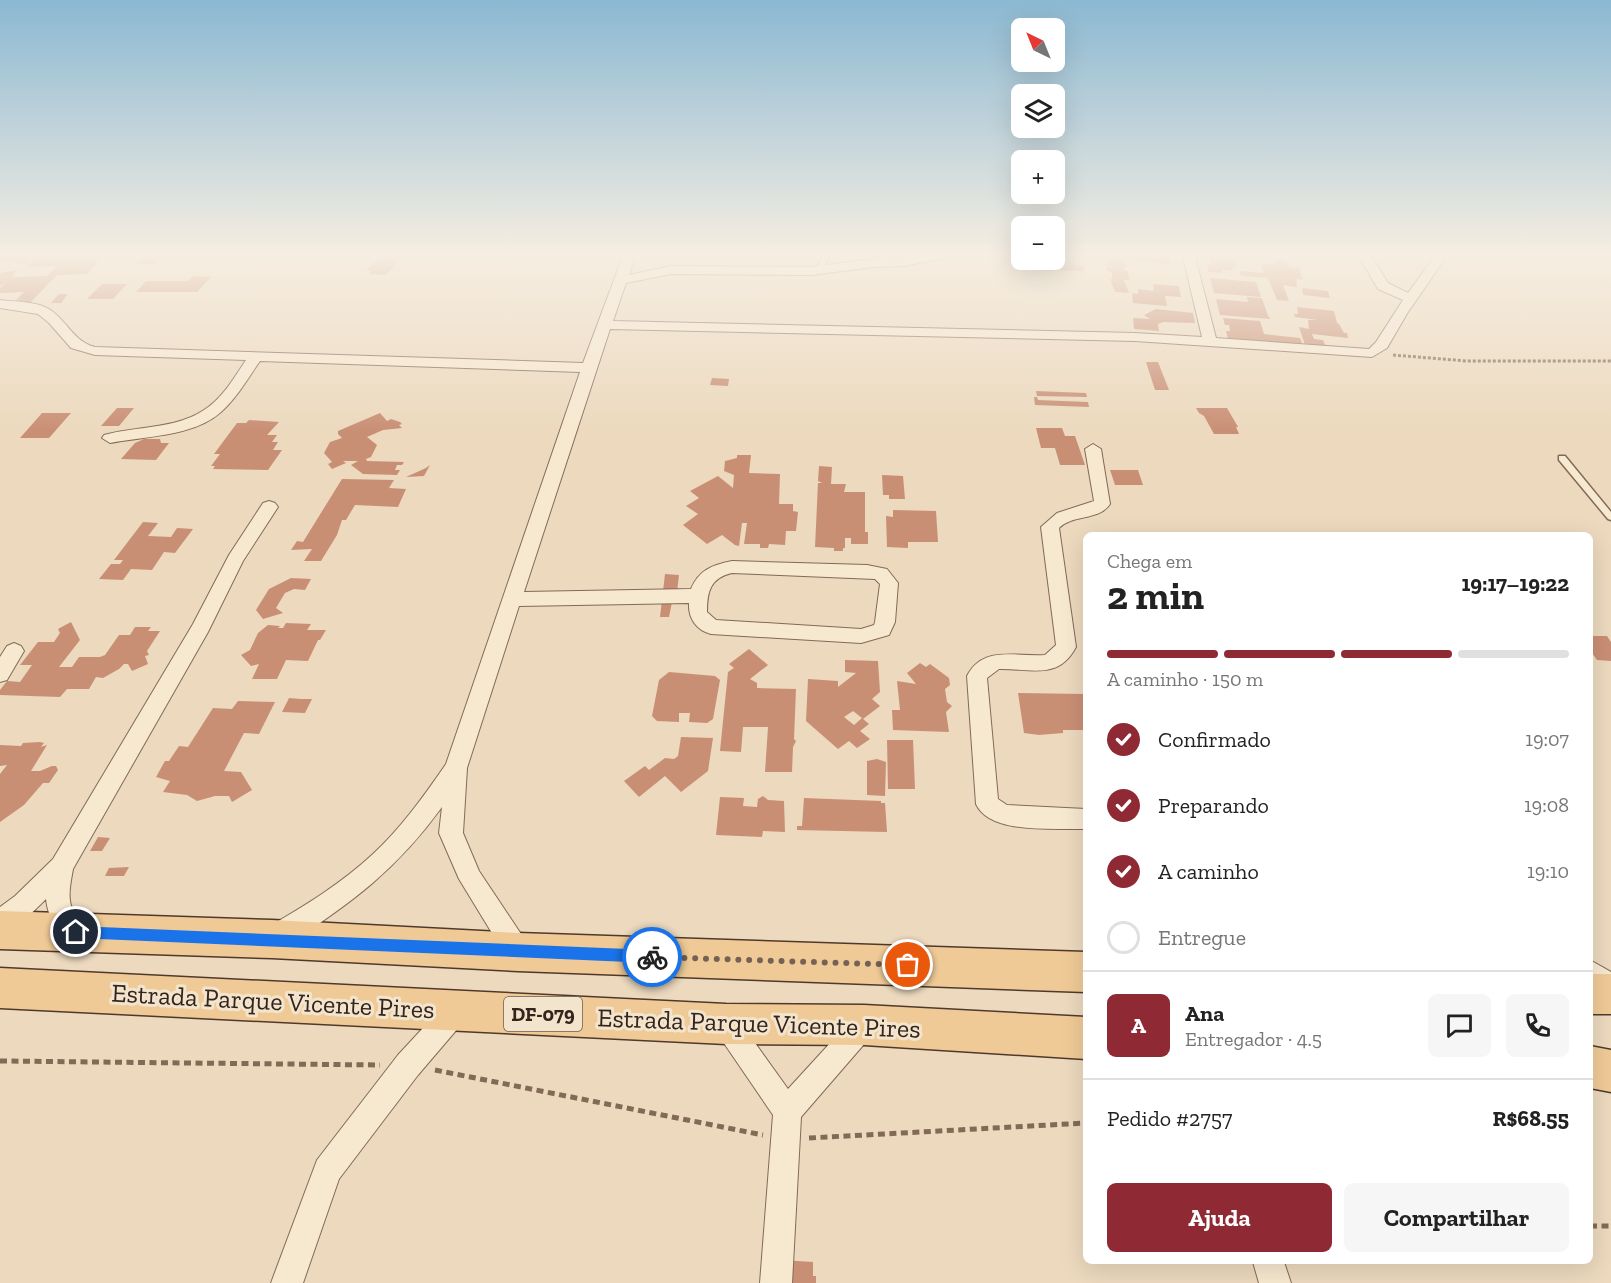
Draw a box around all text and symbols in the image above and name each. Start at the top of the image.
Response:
north arrow [1011,18,1065,72]
map controls [1011,18,1065,270]
button: layers [1011,84,1065,138]
button: + [1011,150,1065,204]
button: − [1011,216,1065,270]
text: Chega em [1107,549,1192,573]
text: 19:17–19:22 [1461,570,1569,597]
text: 2 min [1107,572,1204,619]
text: A caminho · 150 m [1107,667,1263,691]
icon: check [1107,723,1140,756]
text: Confirmado [1158,726,1271,753]
text: 19:07 [1525,727,1569,751]
icon: check [1107,789,1140,822]
text: Preparando [1158,792,1269,819]
text: 19:08 [1524,793,1569,817]
icon: check [1107,855,1140,888]
text: A caminho [1158,858,1259,885]
text: 19:10 [1527,859,1569,883]
pin [50,906,101,957]
icon: home [59,915,92,948]
text: Entregue [1158,924,1246,951]
courier [622,927,682,987]
pin [882,939,933,990]
icon: bike [636,941,669,974]
icon: bag [891,948,924,981]
street label: Estrada Parque Vicente Pires [111,977,435,1025]
button: chat [1428,994,1491,1057]
button: phone [1506,994,1569,1057]
road number: DF-079 [504,997,582,1031]
text: Ana [1185,1000,1224,1027]
street label: Estrada Parque Vicente Pires [597,1001,921,1045]
text: A [1131,1012,1146,1039]
text: Entregador · 4.5 [1185,1027,1322,1051]
text: Pedido #2757 [1107,1105,1232,1132]
text: R$68.55 [1493,1105,1569,1132]
button: Ajuda [1107,1183,1332,1252]
button: Compartilhar [1344,1183,1569,1252]

